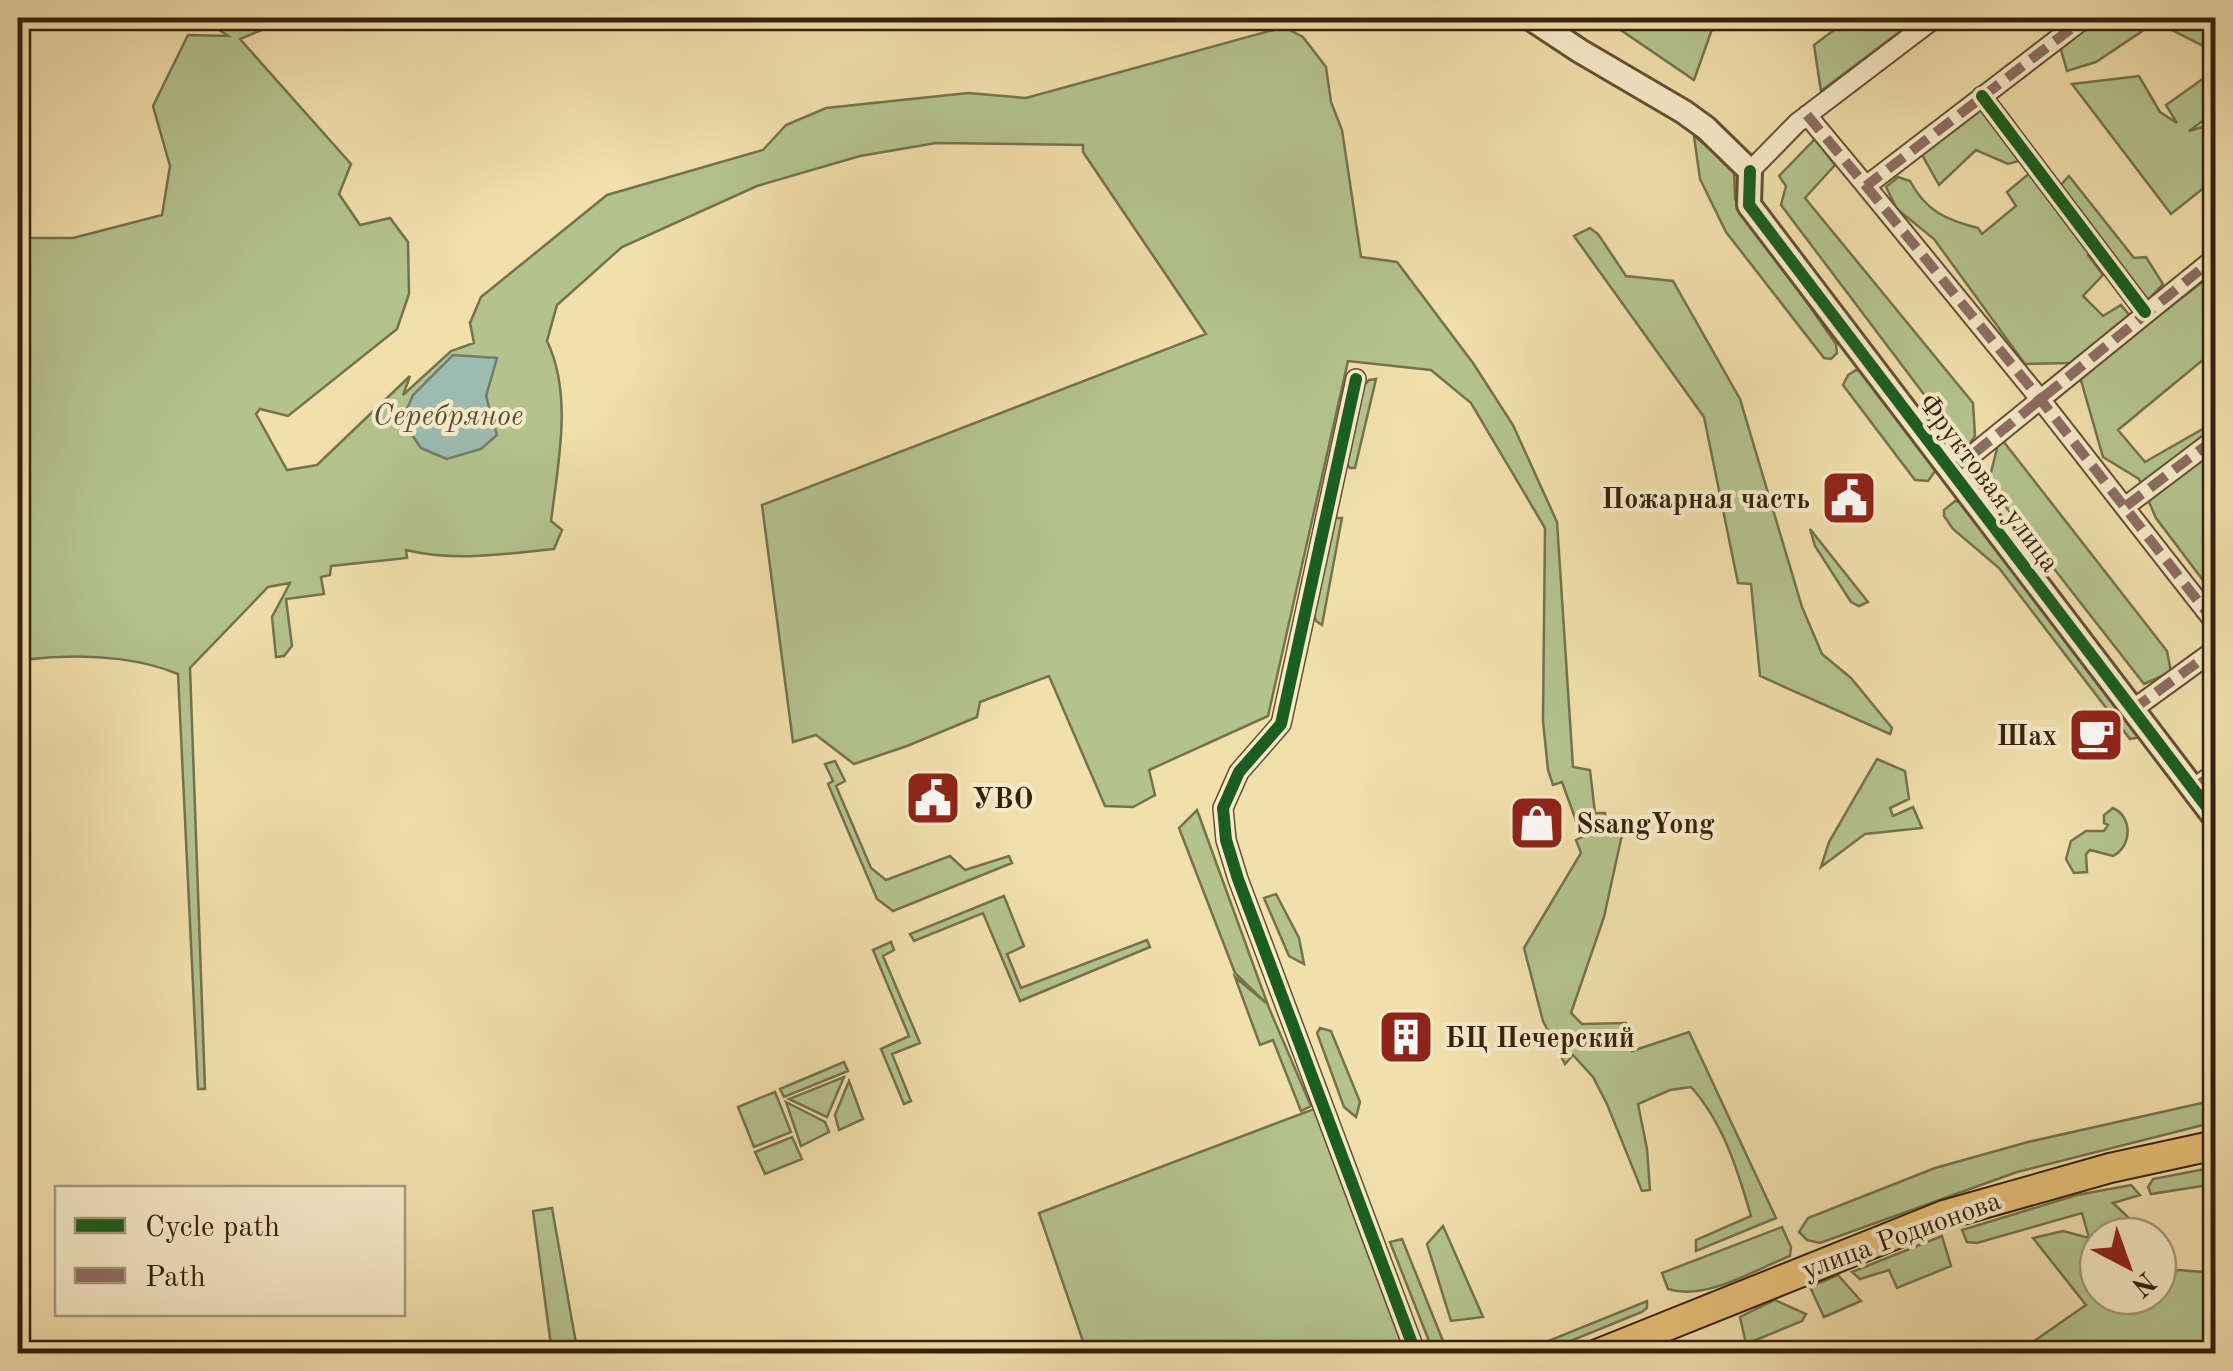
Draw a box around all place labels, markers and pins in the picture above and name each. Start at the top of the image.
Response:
public building icon: Пожарная часть [1819,468,1879,528]
place label: Пожарная часть [1602,487,1810,515]
cafe icon: Шах [2066,705,2126,765]
place label: Шах [1997,724,2057,752]
public building icon: УВО [903,768,963,828]
place label: УВО [972,786,1033,815]
shop icon: SsangYong [1507,793,1567,853]
place label: SsangYong [1576,812,1715,840]
building icon: БЦ Печерский [1376,1007,1436,1067]
place label: БЦ Печерский [1445,1026,1635,1054]

